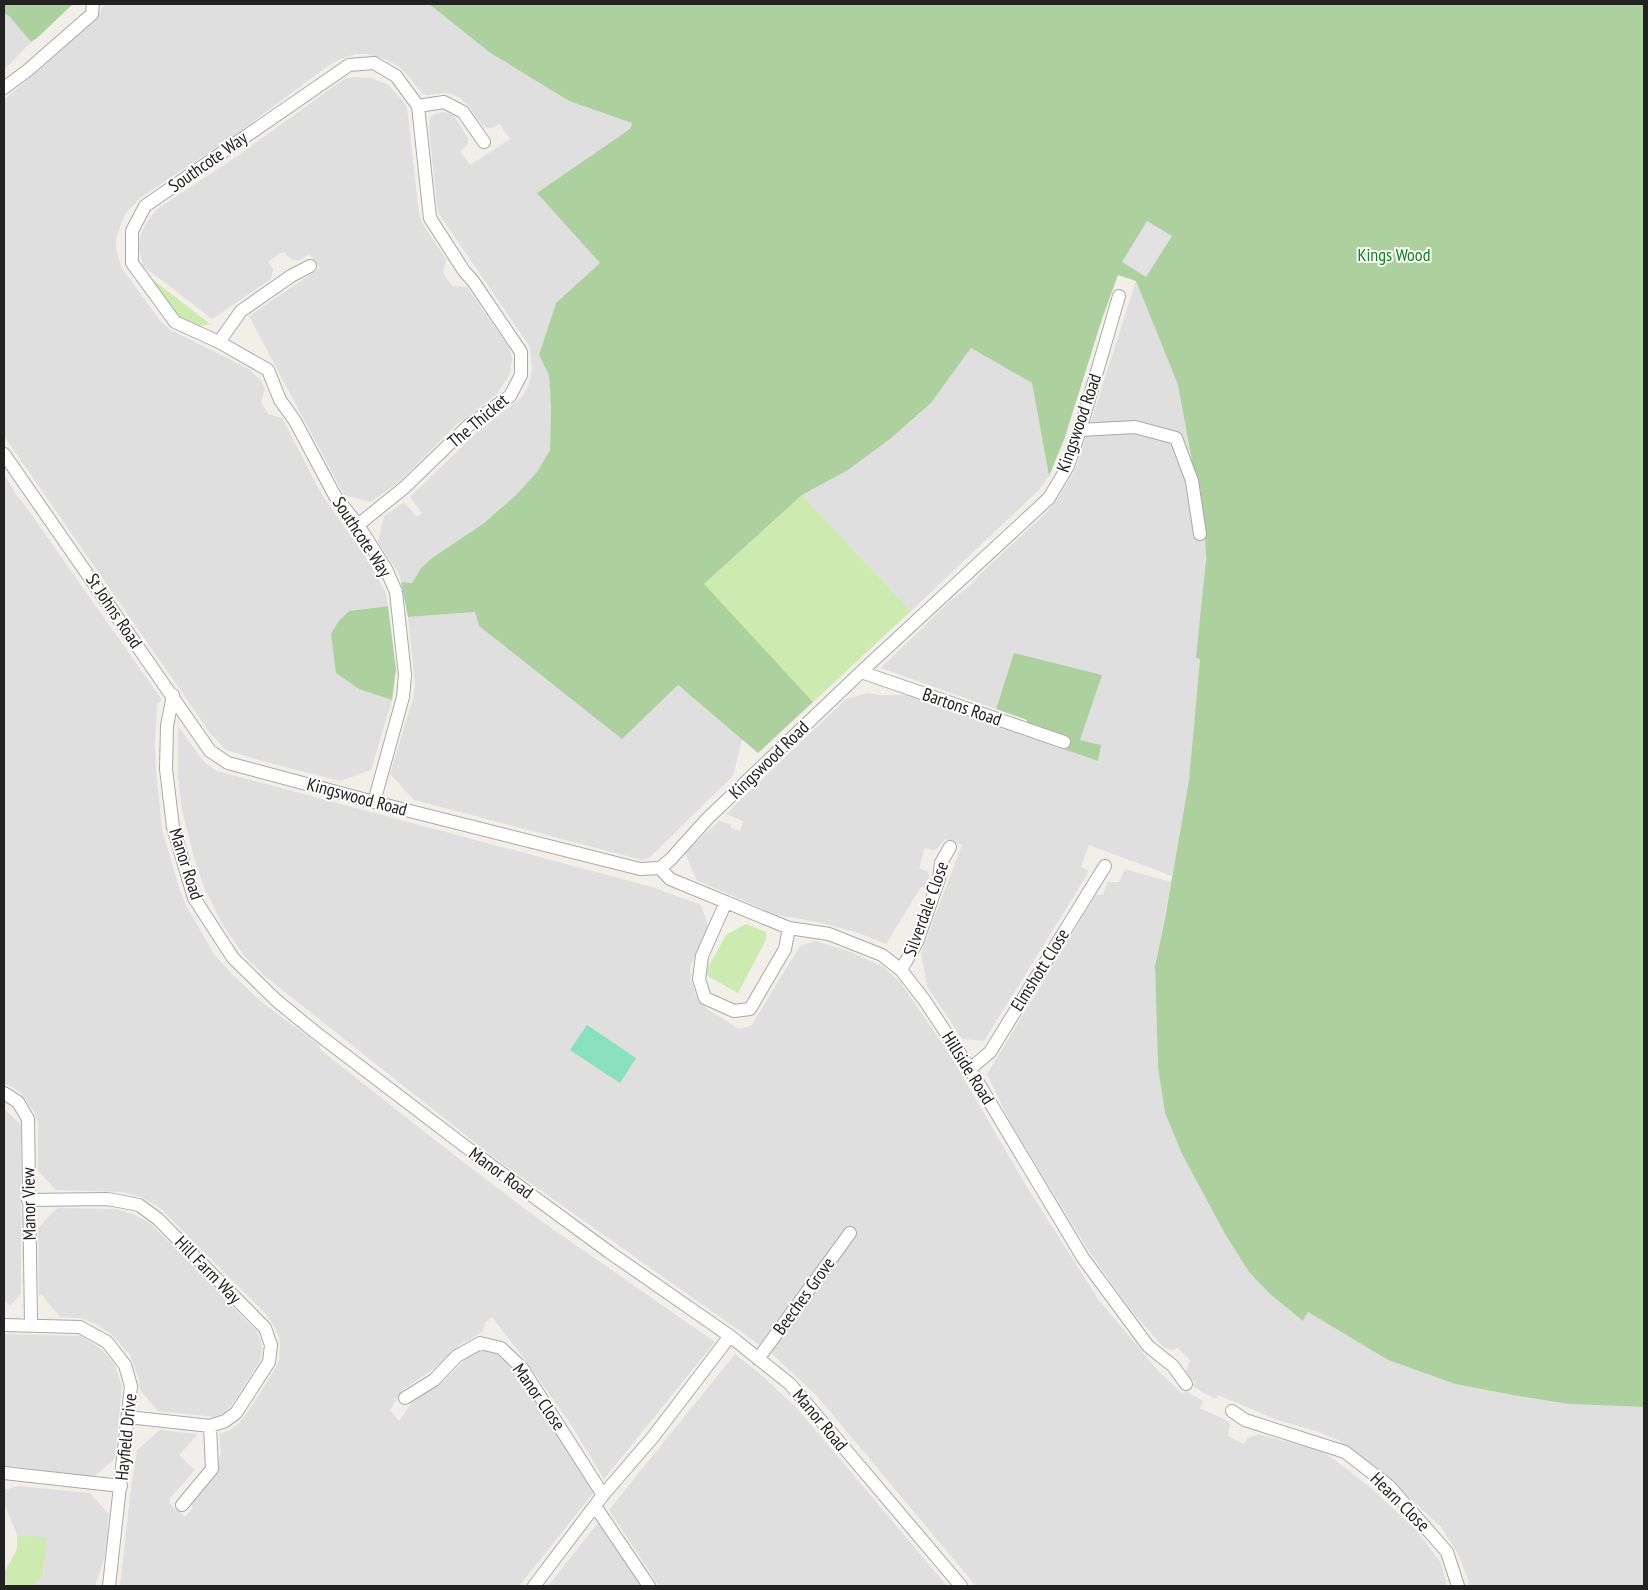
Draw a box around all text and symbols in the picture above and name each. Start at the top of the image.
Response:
street label: Southcote Way [164,126,252,197]
park label: Kings Wood [1358,243,1430,266]
street label: Kingswood Road [1051,370,1106,475]
street label: The Thicket [443,389,513,453]
street label: Southcote Way [328,492,397,581]
street label: St Johns Road [81,569,148,652]
street label: Bartons Road [920,682,1005,731]
street label: Kingswood Road [724,716,814,804]
street label: Kingswood Road [304,772,410,821]
street label: Manor Road [164,825,209,902]
street label: Silverdale Close [898,858,953,959]
street label: Elmshott Close [1005,924,1074,1015]
street label: Hillside Road [937,1027,1000,1108]
street label: Manor Road [465,1142,538,1204]
street label: Manor View [16,1167,41,1241]
street label: Hill Farm Way [170,1231,247,1309]
street label: Beeches Grove [768,1252,840,1339]
street label: Manor Close [508,1359,571,1435]
street label: Manor Road [788,1384,853,1455]
street label: Hayfield Drive [109,1392,142,1482]
street label: Hearn Close [1366,1467,1435,1536]

